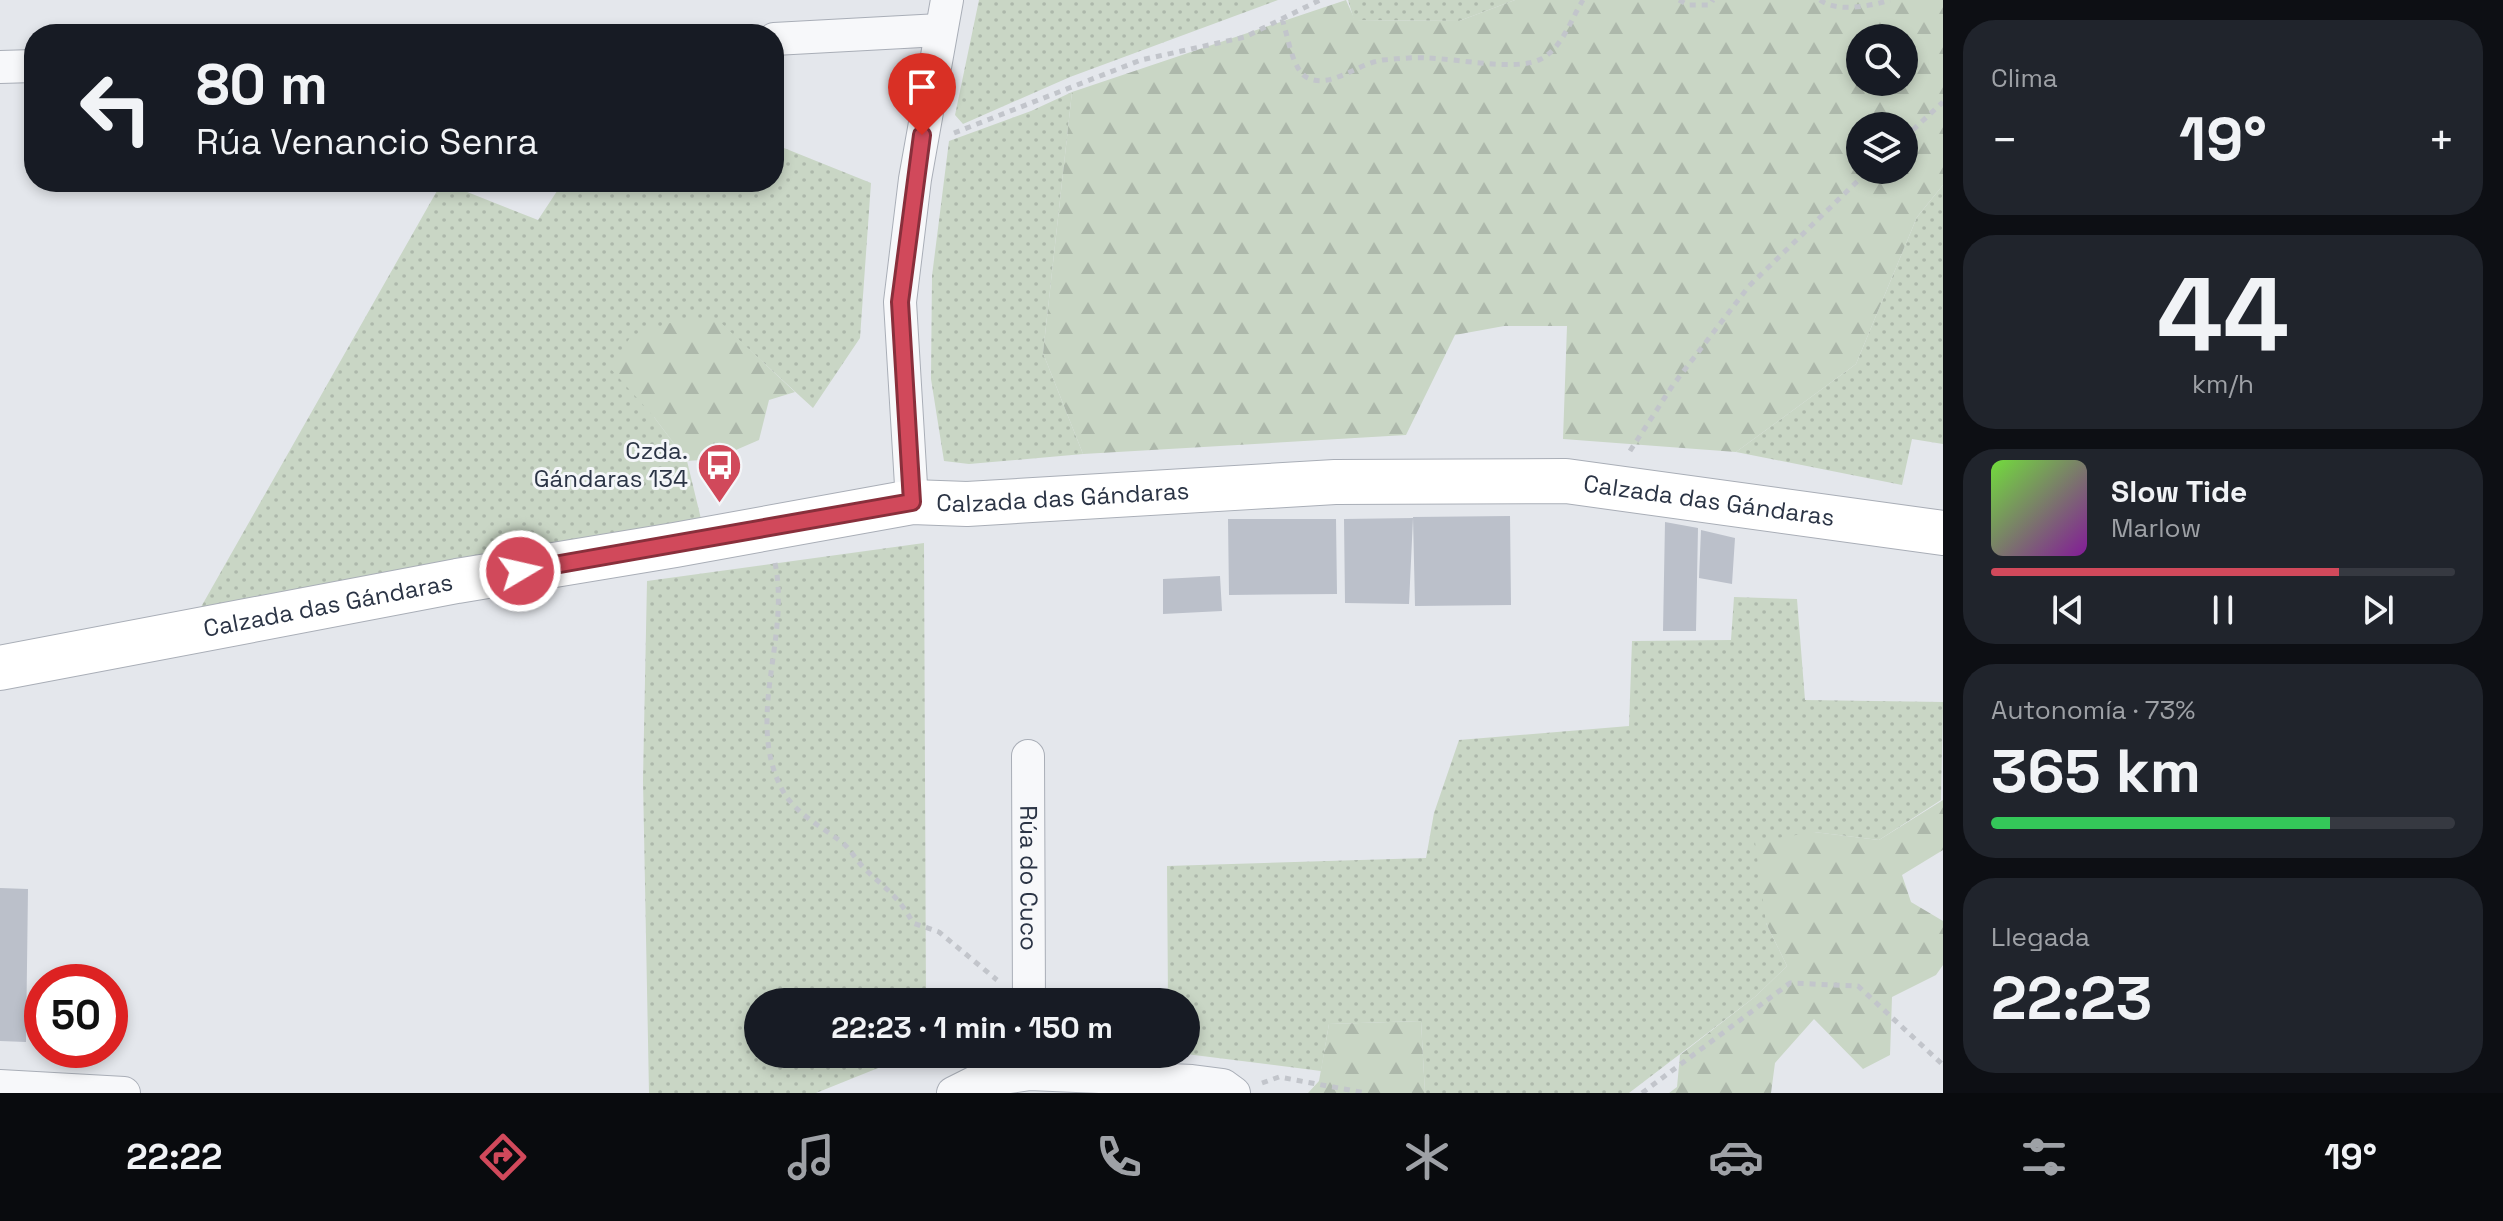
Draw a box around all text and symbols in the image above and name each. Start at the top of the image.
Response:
map controls [1846,24,1918,184]
button: search [1846,24,1918,96]
text: 80 m [196,49,328,120]
pin [888,53,956,135]
icon: left [64,56,168,160]
text: Clima [1991,61,2058,95]
icon: arrive [900,65,944,109]
text: 19° [2179,101,2267,178]
button: layers [1846,112,1918,184]
text: − [1991,112,2018,168]
text: + [2428,112,2455,168]
text: Rúa Venancio Senra [196,119,538,165]
text: 44 [2157,249,2289,381]
text: km/h [2192,367,2254,401]
place label: Czda. Gándaras 134 [534,435,688,494]
bus stop icon: Czda. Gándaras 134 [695,441,743,504]
street label: Calzada das Gándaras [1581,468,1837,533]
text: Slow Tide [2111,472,2247,511]
street label: Calzada das Gándaras [936,475,1190,519]
text: Marlow [2111,511,2201,545]
position arrow [478,529,562,613]
street label: Calzada das Gándaras [201,566,455,644]
icon: previous [2046,588,2090,632]
icon: pause [2201,588,2245,632]
icon: next [2356,588,2400,632]
text: Autonomía · 73% [1991,693,2195,727]
text: 365 km [1991,733,2201,810]
street label: Rúa do Cuco [1013,805,1045,951]
text: Llegada [1991,920,2090,954]
text: 22:23 [1991,960,2152,1037]
speed limit sign: 50 [24,964,128,1068]
text: 22:23 · 1 min · 150 m [831,1008,1113,1047]
icon: directions [475,1129,531,1185]
icon: music [783,1129,839,1185]
icon: phone [1091,1129,1147,1185]
icon: climate [1399,1129,1455,1185]
icon: car [1708,1129,1764,1185]
icon: filters [2016,1129,2072,1185]
text: 22:22 [126,1134,222,1180]
text: 19° [2324,1134,2377,1180]

